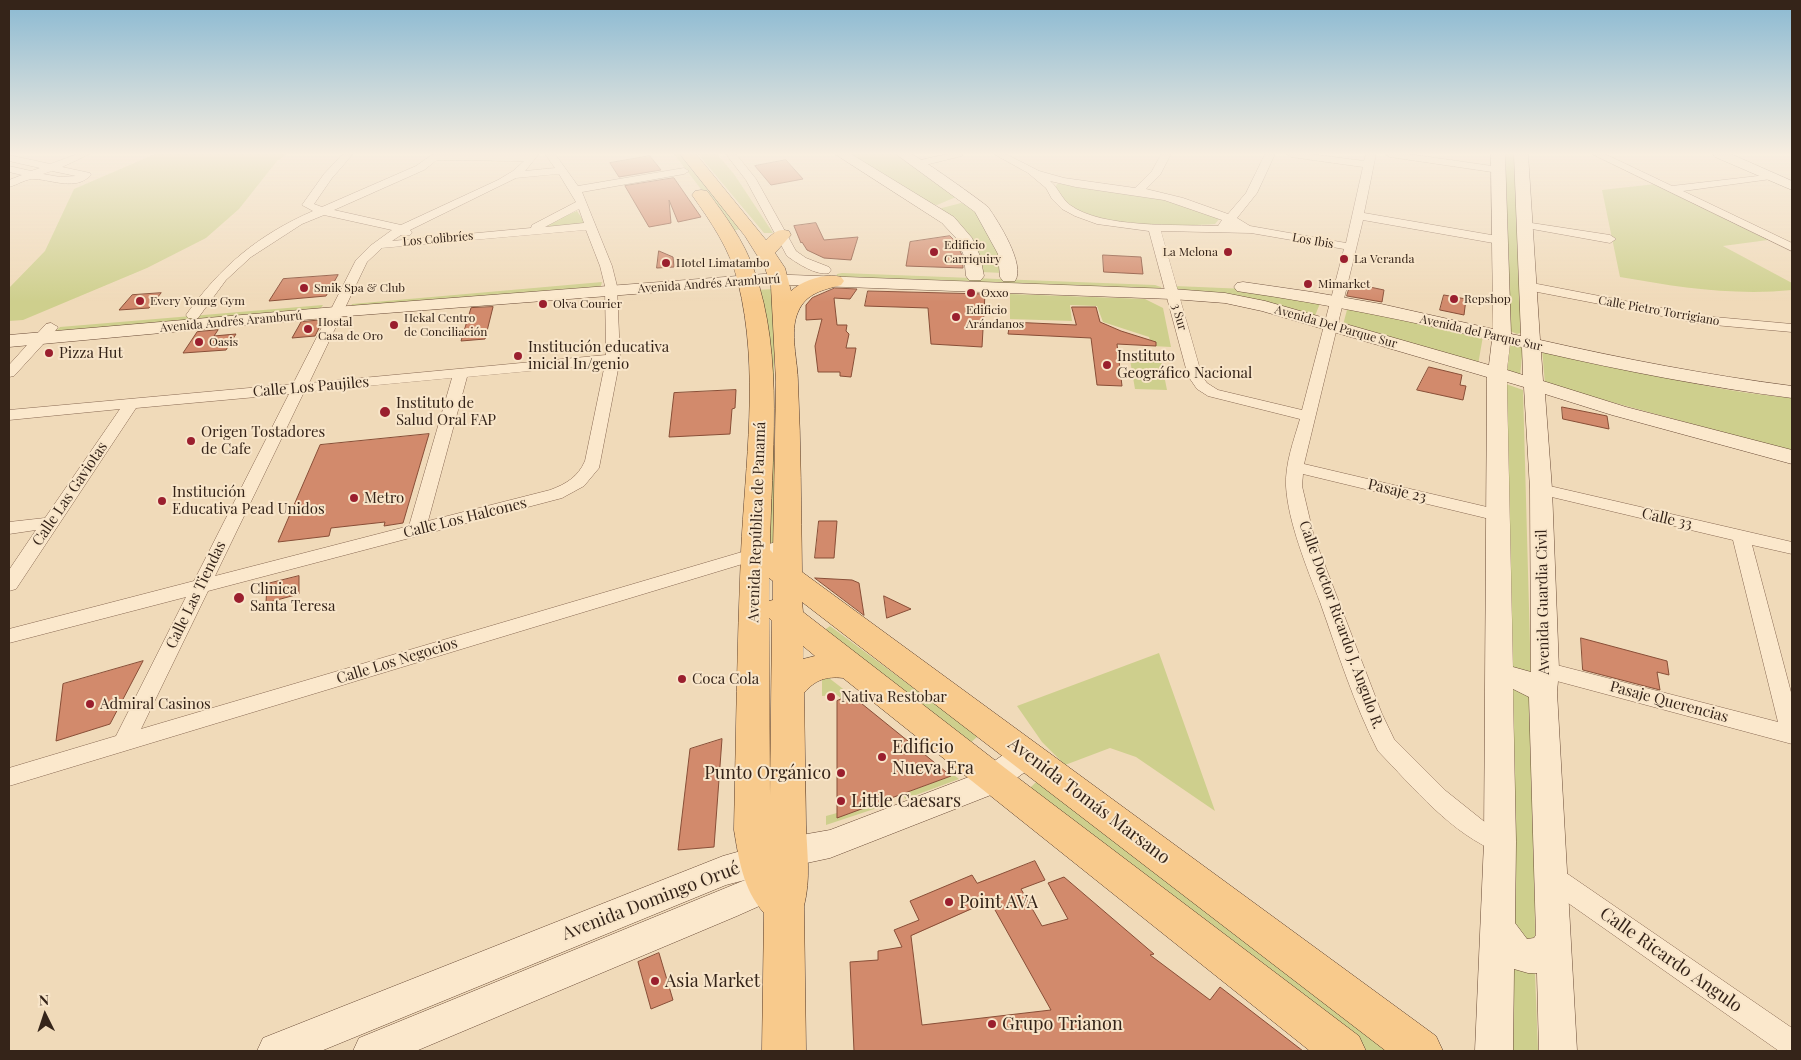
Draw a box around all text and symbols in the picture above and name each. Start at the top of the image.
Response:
street label: Los Colibríes [402,229,474,249]
street label: Los Ibis [1291,230,1335,252]
place label: Edificio Carriquiry [944,238,1001,266]
place label: La Melona [1163,245,1218,259]
marker: Edificio Carriquiry [928,246,940,258]
marker: La Melona [1222,246,1234,258]
place label: La Veranda [1354,252,1414,266]
marker: La Veranda [1338,253,1350,265]
place label: Hotel Limatambo [676,256,770,270]
marker: Hotel Limatambo [660,257,672,269]
street label: Avenida Andrés Aramburú [637,272,781,296]
place label: Mimarket [1318,277,1370,291]
marker: Mimarket [1302,278,1314,290]
place label: Smik Spa & Club [314,281,405,295]
marker: Smik Spa & Club [298,282,310,294]
place label: Oxxo [981,286,1009,300]
marker: Oxxo [965,287,977,299]
place label: Repshop [1464,292,1511,306]
marker: Repshop [1448,293,1460,305]
street label: Calle Pietro Torrigiano [1597,293,1721,329]
place label: Every Young Gym [150,294,245,308]
marker: Every Young Gym [134,295,146,307]
place label: Olva Courier [553,297,622,311]
marker: Olva Courier [537,298,549,310]
street label: 3 Sur [1168,302,1190,332]
place label: Edificio Arándanos [966,303,1024,331]
street label: Avenida Del Parque Sur [1273,303,1399,351]
street label: Avenida Andrés Aramburú [159,309,303,335]
place label: Hekal Centro de Conciliación [404,311,487,339]
marker: Edificio Arándanos [950,311,962,323]
street label: Avenida del Parque Sur [1418,312,1544,354]
place label: Hostal Casa de Oro [318,315,383,343]
marker: Hekal Centro de Conciliación [388,319,400,331]
marker: Hostal Casa de Oro [302,323,314,335]
place label: Oasis [209,335,238,349]
marker: Oasis [193,336,205,348]
place label: Institución educativa inicial In/genio [528,338,669,373]
place label: Pizza Hut [59,344,123,362]
marker: Pizza Hut [43,347,55,359]
place label: Instituto Geográfico Nacional [1117,347,1252,382]
marker: Institución educativa inicial In/genio [512,350,524,362]
marker: Instituto Geográfico Nacional [1101,359,1113,371]
street label: Calle Los Paujiles [252,373,370,401]
place label: Instituto de Salud Oral FAP [396,394,496,429]
marker: Instituto de Salud Oral FAP [378,405,392,419]
street label: Avenida República de Panamá [744,421,770,623]
place label: Origen Tostadores de Cafe [201,423,325,458]
marker: Origen Tostadores de Cafe [185,435,197,447]
street label: Calle Las Gaviotas [29,439,111,549]
street label: Pasaje 23 [1366,476,1428,506]
place label: Institución Educativa Pead Unidos [172,483,325,518]
place label: Metro [364,489,404,507]
marker: Metro [348,492,360,504]
street label: Calle Los Halcones [401,494,529,542]
marker: Institución Educativa Pead Unidos [156,495,168,507]
street label: Calle 33 [1640,504,1694,534]
street label: Calle Doctor Ricardo J. Angulo R. [1295,518,1387,732]
street label: Avenida Guardia Civil [1533,529,1553,675]
street label: Calle Las Tiendas [162,538,230,652]
place label: Clinica Santa Teresa [250,580,335,615]
marker: Clinica Santa Teresa [232,591,246,605]
street label: Calle Los Negocios [334,634,460,688]
place label: Coca Cola [692,670,759,688]
marker: Coca Cola [676,673,688,685]
street label: Pasaje Querencias [1608,678,1730,726]
place label: Nativa Restobar [841,688,947,706]
marker: Nativa Restobar [825,691,837,703]
place label: Admiral Casinos [100,695,211,713]
marker: Admiral Casinos [84,698,96,710]
street label: Avenida Tomás Marsano [1004,733,1174,869]
place label: Edificio Nueva Era [892,736,974,779]
marker: Edificio Nueva Era [876,751,888,763]
place label: Punto Orgánico [704,762,831,784]
marker: Punto Orgánico [835,767,847,779]
place label: Little Caesars [851,790,961,812]
marker: Little Caesars [835,795,847,807]
street label: Avenida Domingo Orué [559,857,743,945]
place label: Point AVA [959,891,1038,913]
marker: Point AVA [943,896,955,908]
street label: Calle Ricardo Angulo [1596,903,1746,1017]
place label: Asia Market [665,970,760,992]
marker: Asia Market [649,975,661,987]
north arrow [20,990,70,1040]
text: N [38,990,50,1009]
place label: Grupo Trianon [1002,1013,1123,1035]
marker: Grupo Trianon [986,1018,998,1030]

